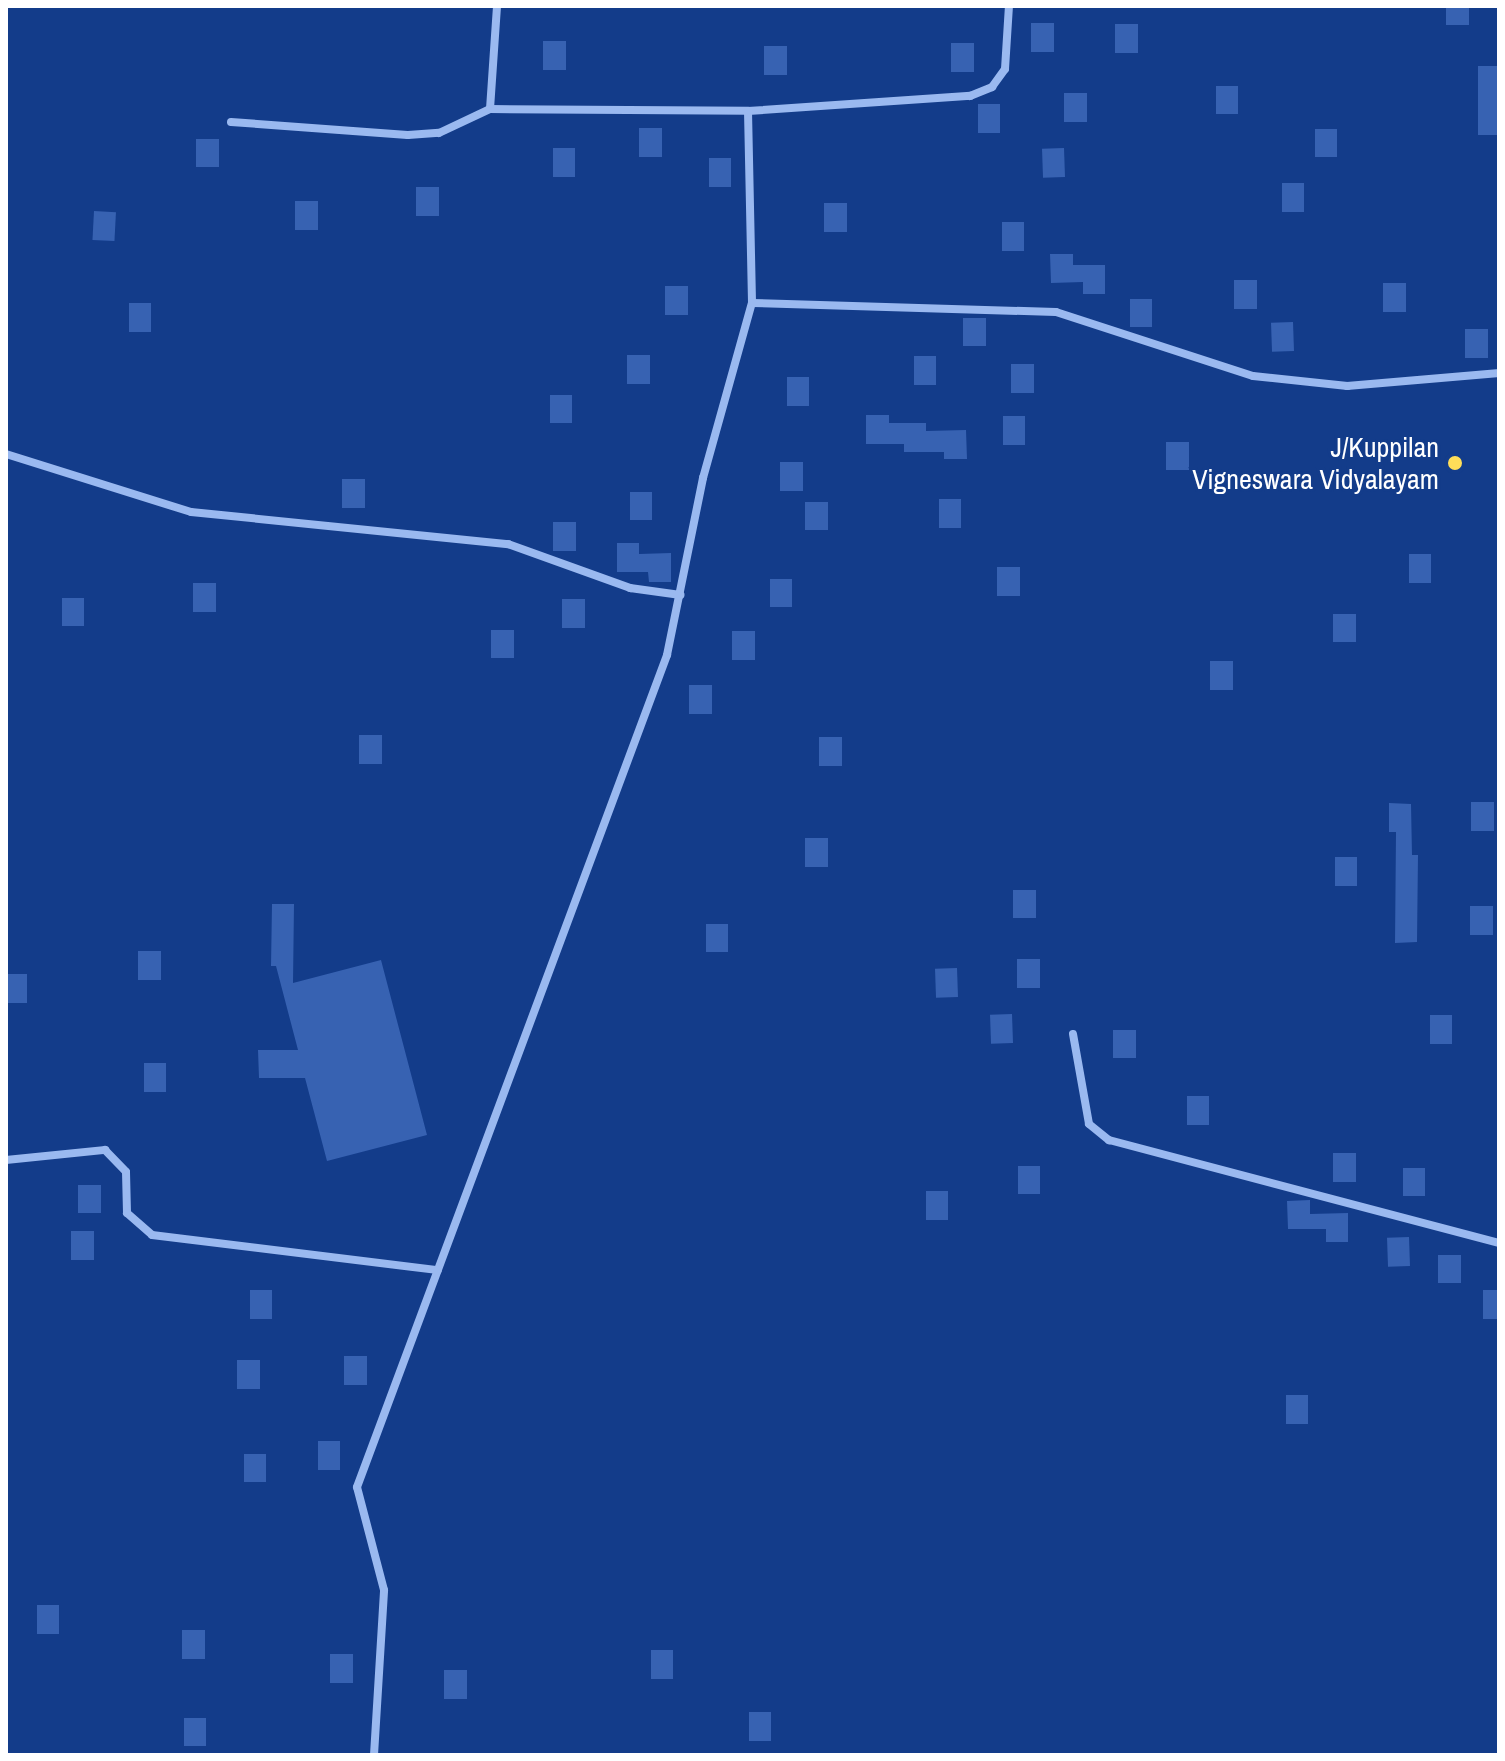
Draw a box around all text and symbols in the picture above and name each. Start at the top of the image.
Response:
place label: J/Kuppilan Vigneswara Vidyalayam [1192,430,1439,496]
marker: J/Kuppilan Vigneswara Vidyalayam [1446,454,1464,472]

